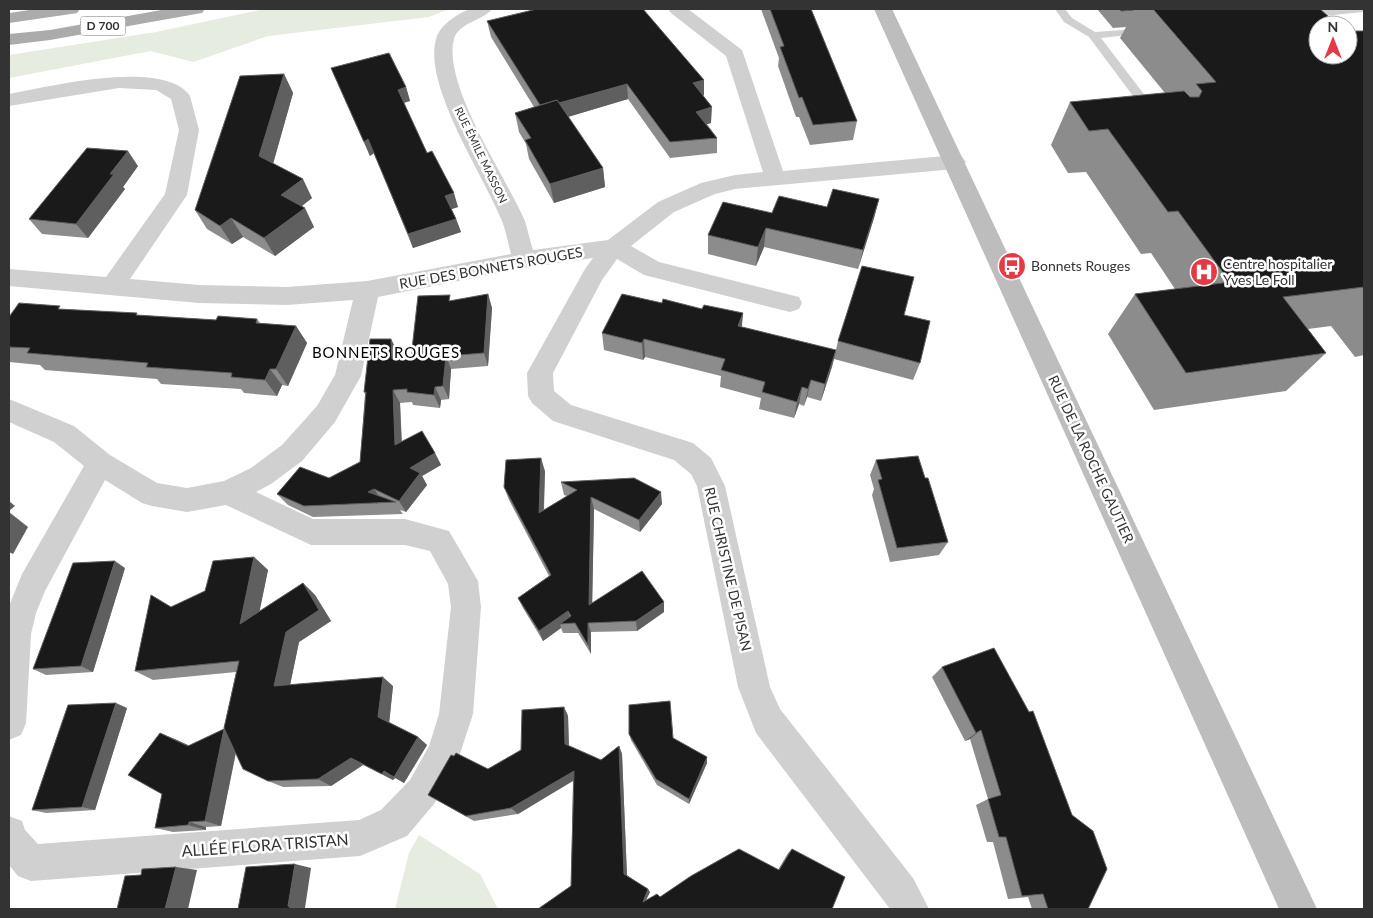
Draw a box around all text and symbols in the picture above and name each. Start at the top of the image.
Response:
north arrow [1308,15,1358,65]
road number: D 700 [80,16,126,36]
text: N [1328,18,1338,35]
street label: RUE ÉMILE MASSON [453,105,510,205]
street label: RUE DES BONNETS ROUGES [398,243,584,292]
bus stop icon: Bonnets Rouges [997,251,1027,281]
place label: Centre hospitalier Yves Le Foll [1223,255,1332,288]
place label: Bonnets Rouges [1031,257,1130,274]
hospital icon: Centre hospitalier Yves Le Foll [1189,257,1219,287]
district label: BONNETS ROUGES [312,343,460,361]
street label: RUE DE LA ROCHE GAUTIER [1045,372,1138,546]
street label: RUE CHRISTINE DE PISAN [701,485,756,653]
street label: ALLÉE FLORA TRISTAN [181,829,349,860]

